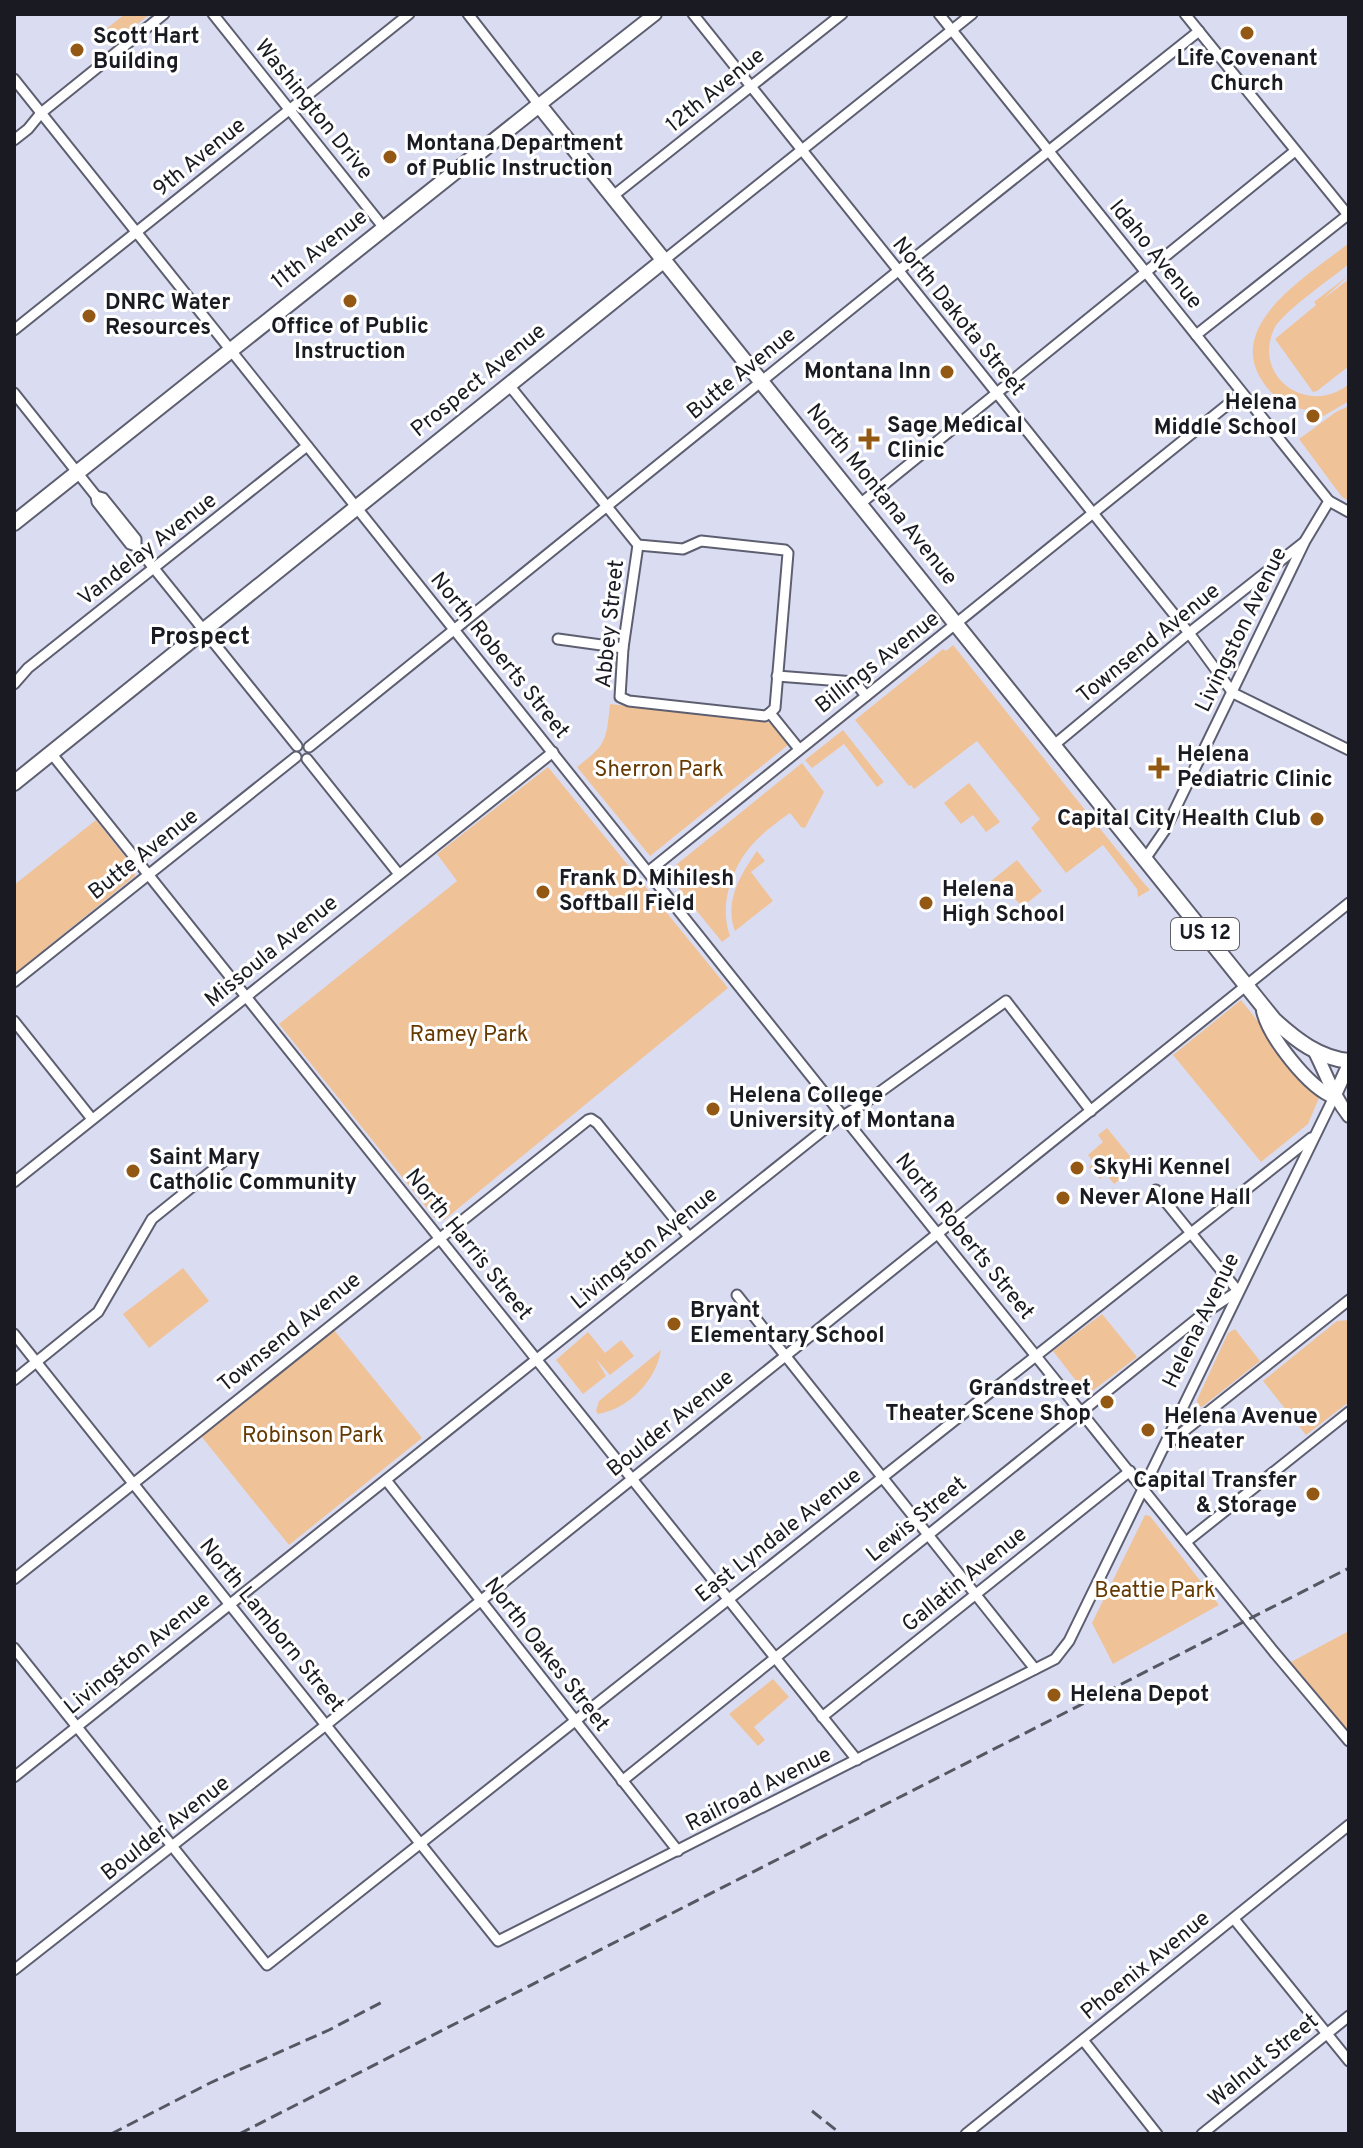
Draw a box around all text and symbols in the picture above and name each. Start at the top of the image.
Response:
place label: Scott Hart Building [93,24,199,76]
marker: Life Covenant Church [1238,24,1256,42]
street label: Washington Drive [248,34,378,186]
marker: Scott Hart Building [68,41,86,59]
street label: 12th Avenue [661,43,771,139]
place label: Life Covenant Church [1176,46,1318,98]
street label: 9th Avenue [148,113,252,203]
place label: Montana Department of Public Instruction [406,131,623,183]
marker: Montana Department of Public Instruction [381,148,399,166]
street label: Idaho Avenue [1103,195,1207,315]
street label: 11th Avenue [267,204,373,296]
street label: North Dakota Street [886,232,1030,402]
place label: DNRC Water Resources [105,290,230,342]
marker: Office of Public Instruction [341,292,359,310]
marker: DNRC Water Resources [80,307,98,325]
place label: Office of Public Instruction [271,314,429,366]
street label: Prospect Avenue [406,318,552,444]
street label: Butte Avenue [682,322,802,426]
place label: Montana Inn [804,359,931,386]
marker: Montana Inn [938,363,956,381]
place label: Helena Middle School [1154,390,1297,442]
street label: North Montana Avenue [799,399,963,591]
marker: Helena Middle School [1304,407,1322,425]
place label: Sage Medical Clinic [887,413,1023,465]
marker: Sage Medical Clinic [858,428,880,450]
street label: Vandelay Avenue [73,488,223,612]
street label: Livingston Avenue [1190,543,1294,717]
street label: Abbey Street [591,559,631,689]
street label: North Roberts Street [424,567,574,745]
street label: Townsend Avenue [1072,578,1226,710]
street label: Billings Avenue [810,606,946,720]
district label: Prospect [150,623,250,653]
place label: Helena Pediatric Clinic [1177,742,1333,794]
park label: Sherron Park [594,757,724,784]
marker: Helena Pediatric Clinic [1148,757,1170,779]
street label: Butte Avenue [83,804,205,906]
place label: Capital City Health Club [1057,806,1301,833]
marker: Capital City Health Club [1308,810,1326,828]
place label: Frank D. Mihilesh Softball Field [559,866,734,918]
place label: Helena High School [942,877,1065,929]
marker: Frank D. Mihilesh Softball Field [534,883,552,901]
street label: Missoula Avenue [200,890,344,1014]
marker: Helena High School [917,894,935,912]
road number: US 12 [1171,918,1239,950]
park label: Ramey Park [410,1022,528,1049]
place label: Helena College University of Montana [729,1083,955,1135]
marker: Helena College University of Montana [704,1100,722,1118]
place label: Saint Mary Catholic Community [149,1145,357,1197]
street label: North Roberts Street [889,1148,1039,1326]
place label: SkyHi Kennel [1093,1155,1230,1182]
marker: SkyHi Kennel [1068,1159,1086,1177]
marker: Saint Mary Catholic Community [124,1162,142,1180]
street label: North Harris Street [399,1164,537,1326]
street label: Livingston Avenue [566,1182,724,1316]
place label: Never Alone Hall [1079,1185,1251,1212]
marker: Never Alone Hall [1054,1189,1072,1207]
street label: Helena Avenue [1158,1249,1246,1393]
street label: Townsend Avenue [213,1267,367,1399]
place label: Bryant Elementary School [690,1298,885,1350]
marker: Bryant Elementary School [665,1315,683,1333]
street label: Boulder Avenue [602,1364,740,1484]
place label: Grandstreet Theater Scene Shop [885,1376,1091,1428]
marker: Grandstreet Theater Scene Shop [1098,1393,1116,1411]
place label: Helena Avenue Theater [1164,1404,1318,1456]
marker: Helena Avenue Theater [1139,1421,1157,1439]
park label: Robinson Park [242,1423,384,1450]
street label: East Lyndale Avenue [690,1463,868,1609]
place label: Capital Transfer & Storage [1133,1468,1297,1520]
street label: Lewis Street [861,1471,973,1569]
marker: Capital Transfer & Storage [1304,1485,1322,1503]
street label: Gallatin Avenue [897,1521,1033,1639]
street label: North Lamborn Street [192,1533,350,1719]
street label: North Oakes Street [477,1573,615,1737]
park label: Beattie Park [1094,1578,1216,1605]
street label: Livingston Avenue [59,1587,217,1721]
place label: Helena Depot [1070,1682,1209,1709]
marker: Helena Depot [1045,1686,1063,1704]
street label: Railroad Avenue [682,1742,836,1838]
street label: Boulder Avenue [96,1770,236,1888]
street label: Phoenix Avenue [1076,1906,1216,2026]
street label: Walnut Street [1203,2008,1325,2114]

